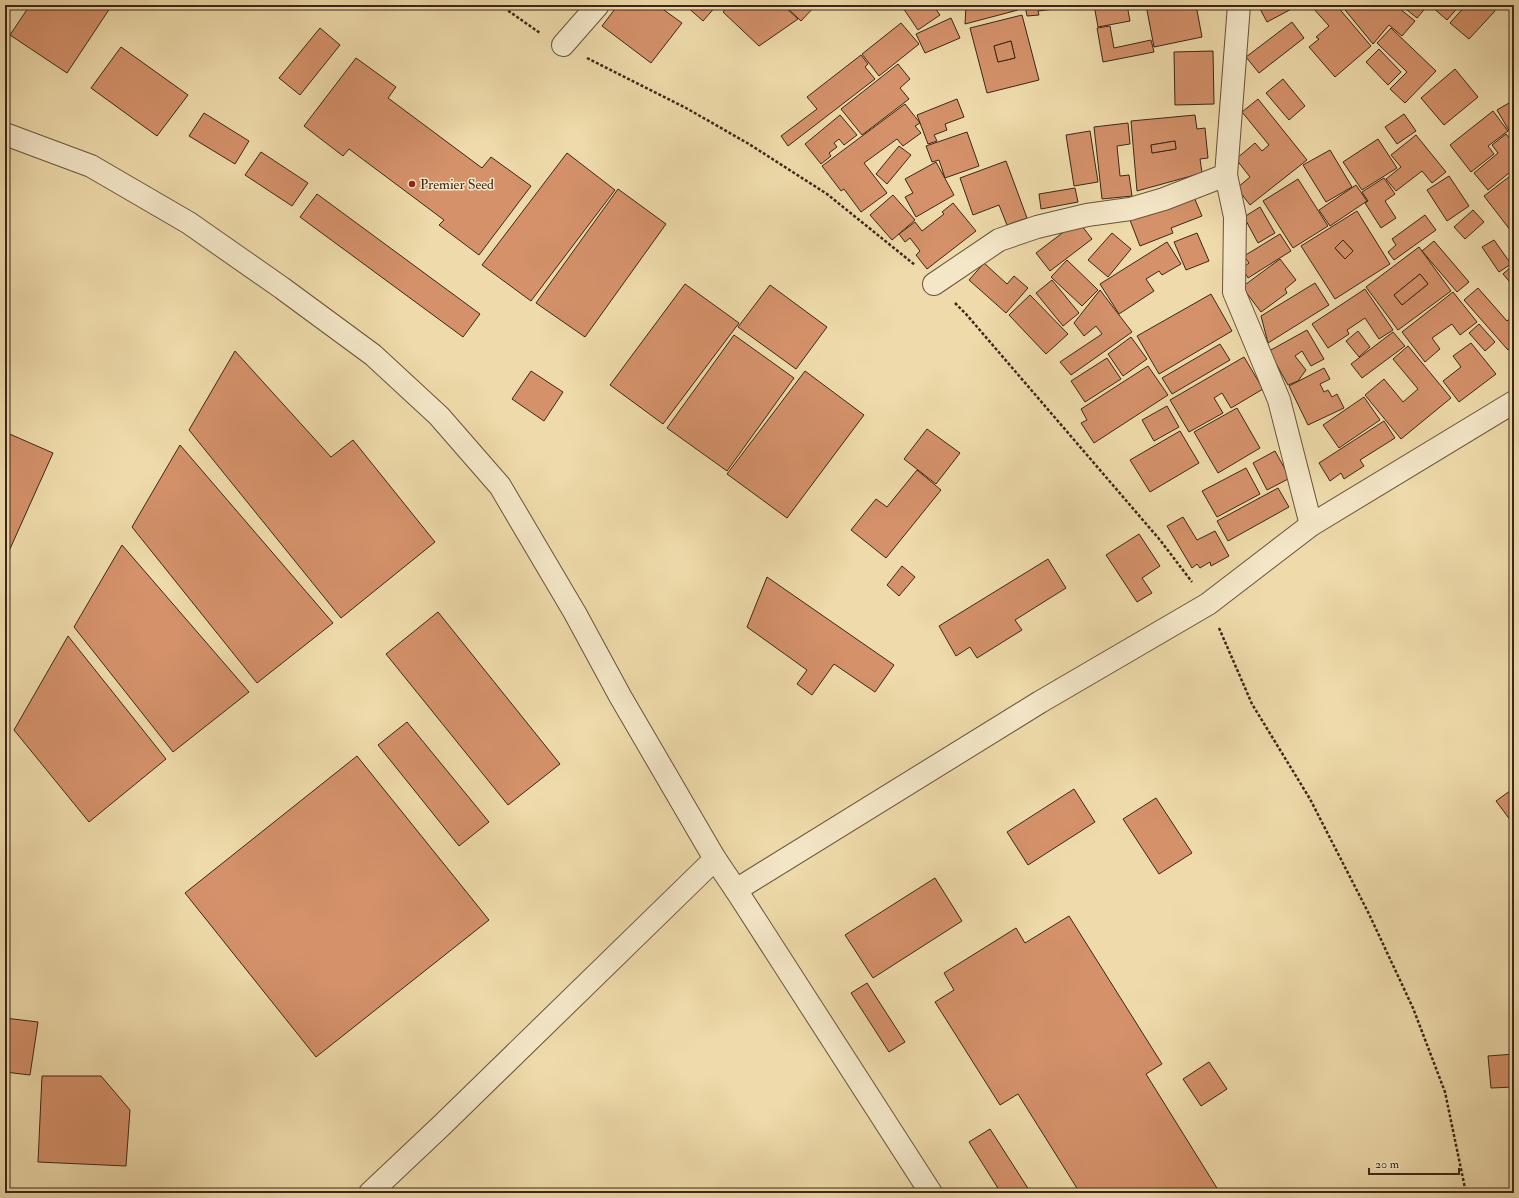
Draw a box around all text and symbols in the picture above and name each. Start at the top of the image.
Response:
place label: Premier Seed [420,176,494,193]
marker: Premier Seed [407,179,417,189]
scale bar [1369,1150,1459,1176]
text: 20 m [1375,1157,1400,1172]

